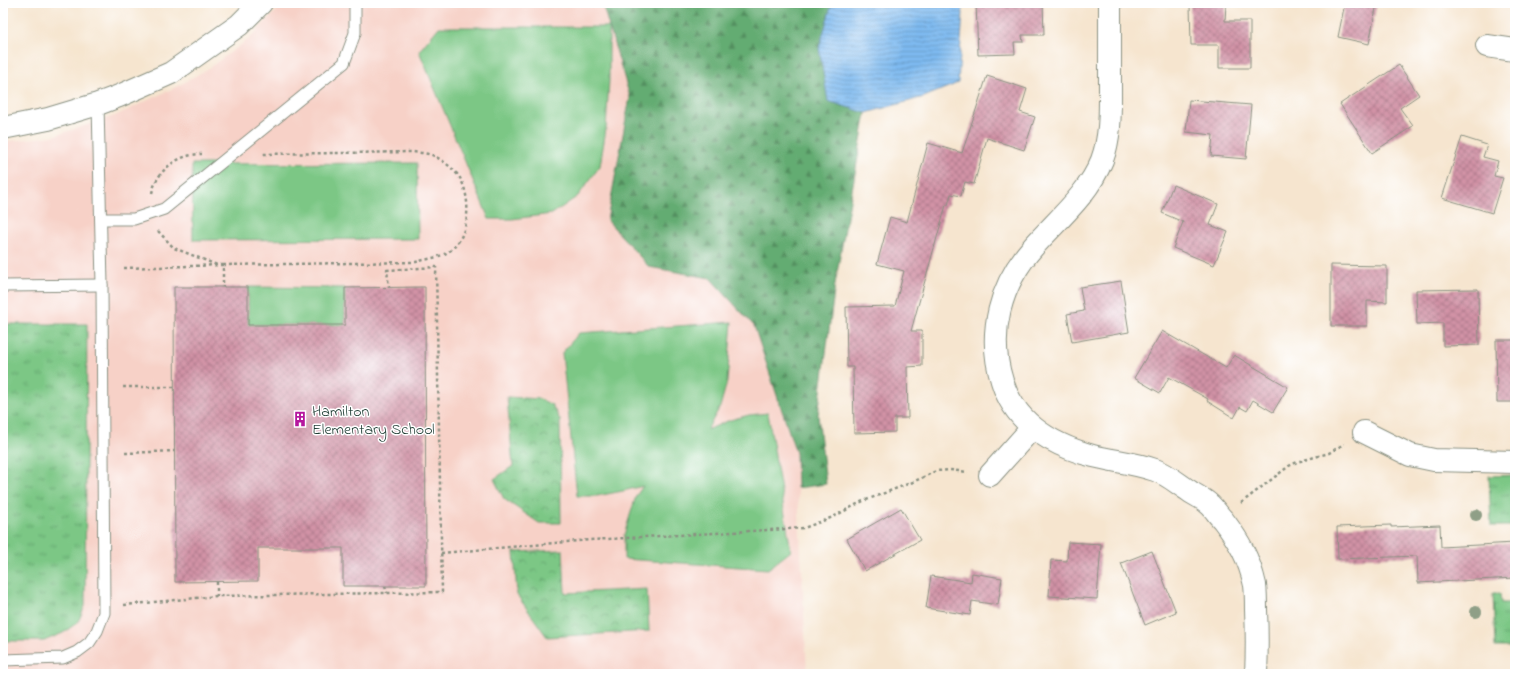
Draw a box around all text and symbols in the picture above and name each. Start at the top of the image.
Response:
place label: Hamilton Elementary School [312,400,435,442]
building icon: Hamilton Elementary School [291,410,309,428]

